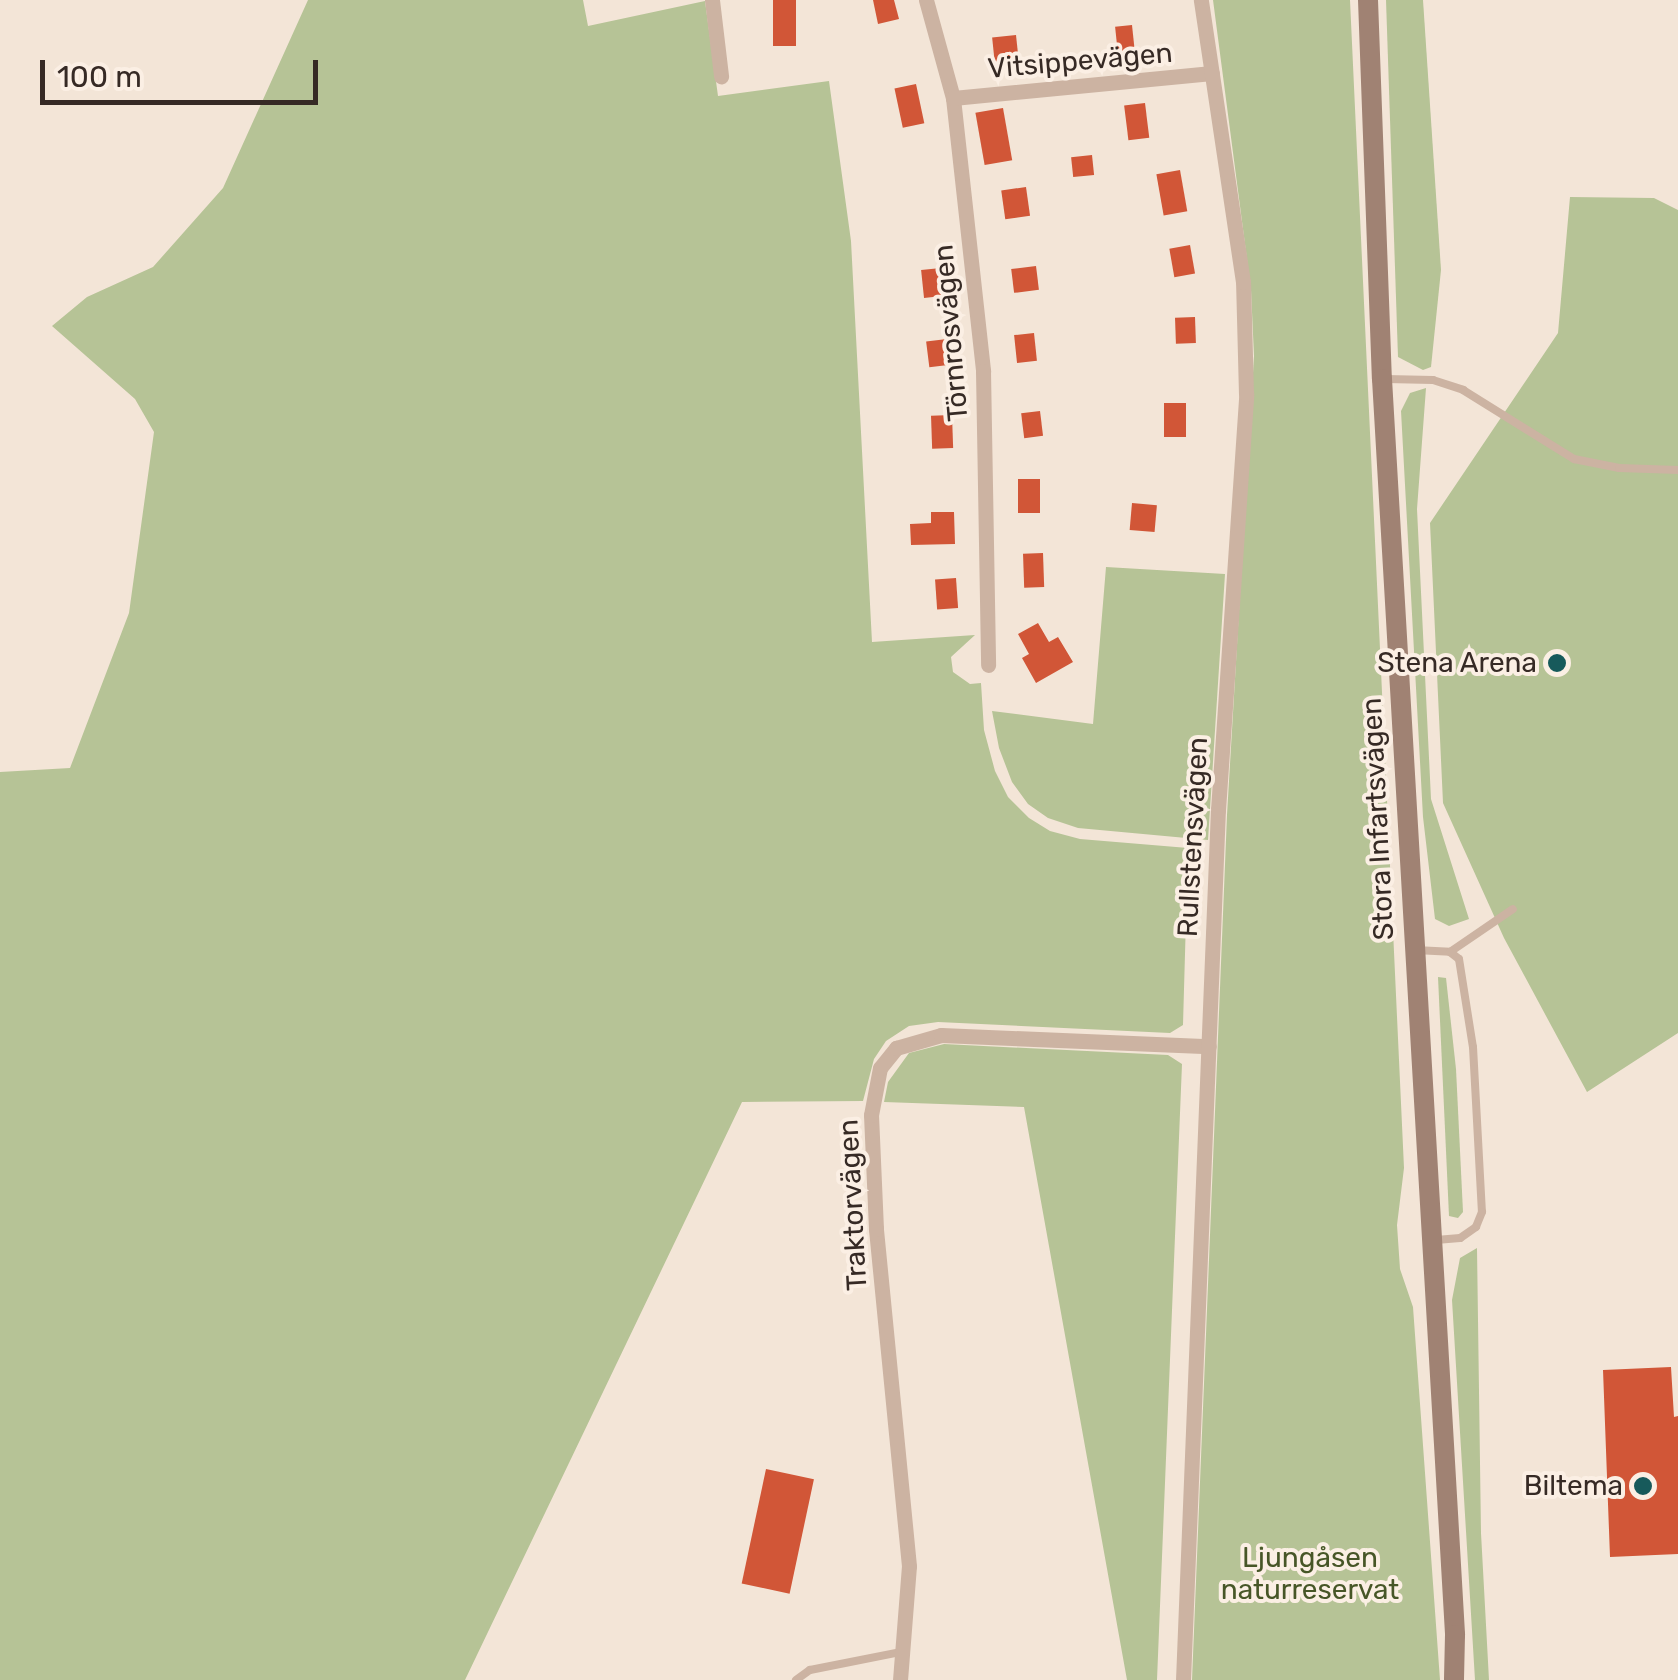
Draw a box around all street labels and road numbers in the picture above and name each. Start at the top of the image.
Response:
street label: Vitsippevägen [986,36,1174,86]
street label: Törnrosvägen [927,243,975,423]
street label: Stora Infartsvägen [1355,697,1401,941]
street label: Rullstensvägen [1171,736,1215,938]
street label: Traktorvägen [832,1118,874,1292]

